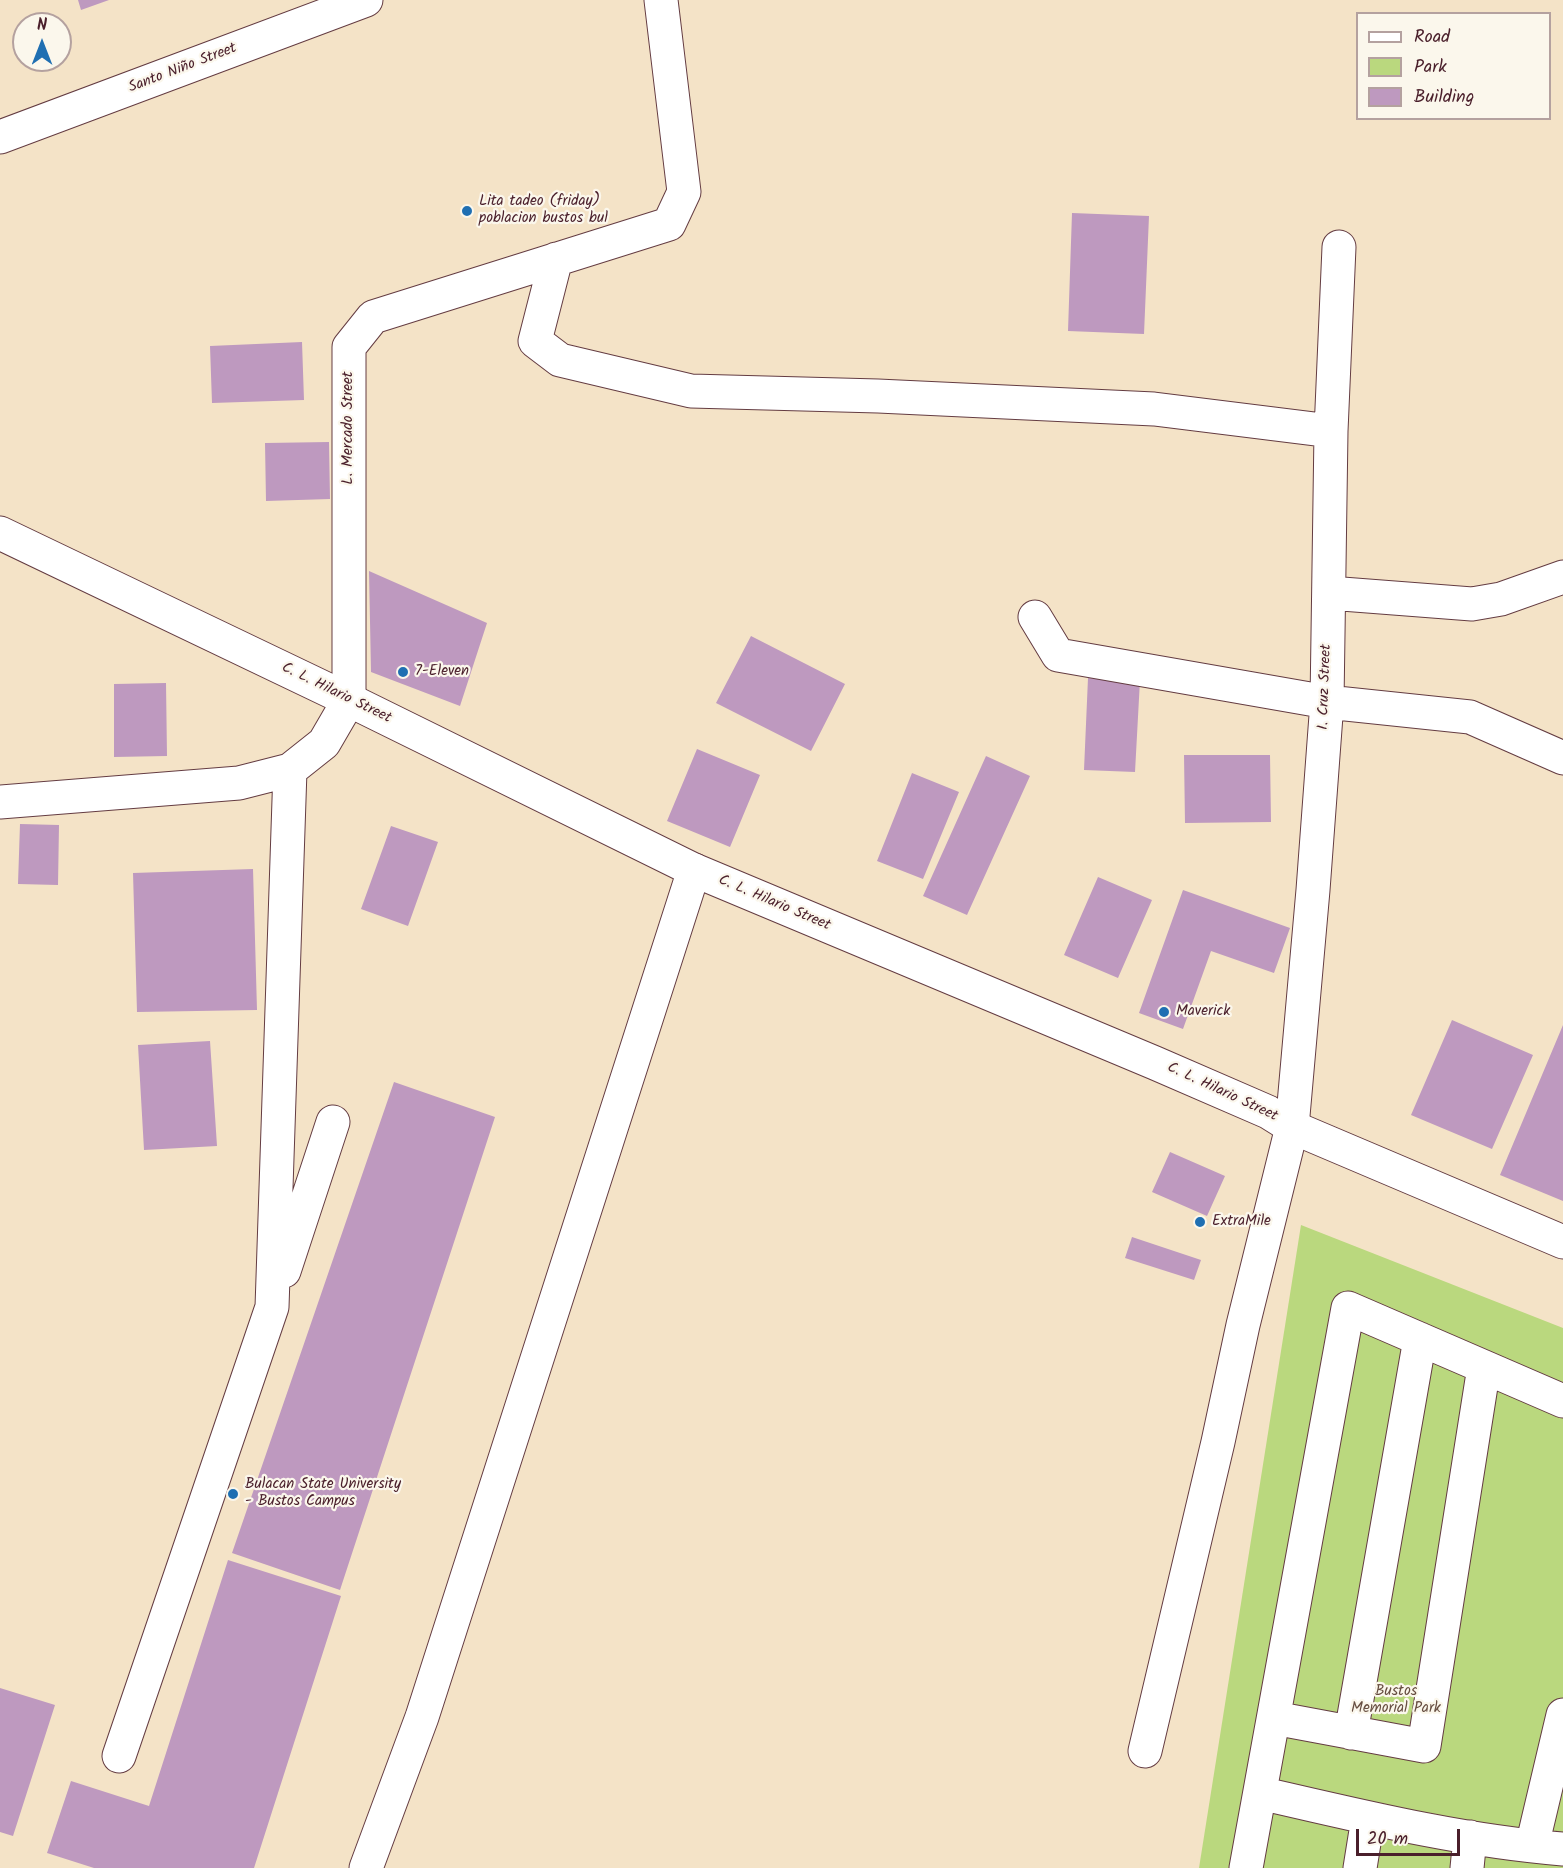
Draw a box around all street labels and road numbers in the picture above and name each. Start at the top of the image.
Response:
street label: Santo Niño Street [126,40,240,98]
street label: L. Mercado Street [340,371,358,485]
street label: I. Cruz Street [1316,644,1336,730]
street label: C. L. Hilario Street [278,660,394,728]
street label: C. L. Hilario Street [715,872,833,936]
street label: C. L. Hilario Street [1164,1059,1280,1127]

